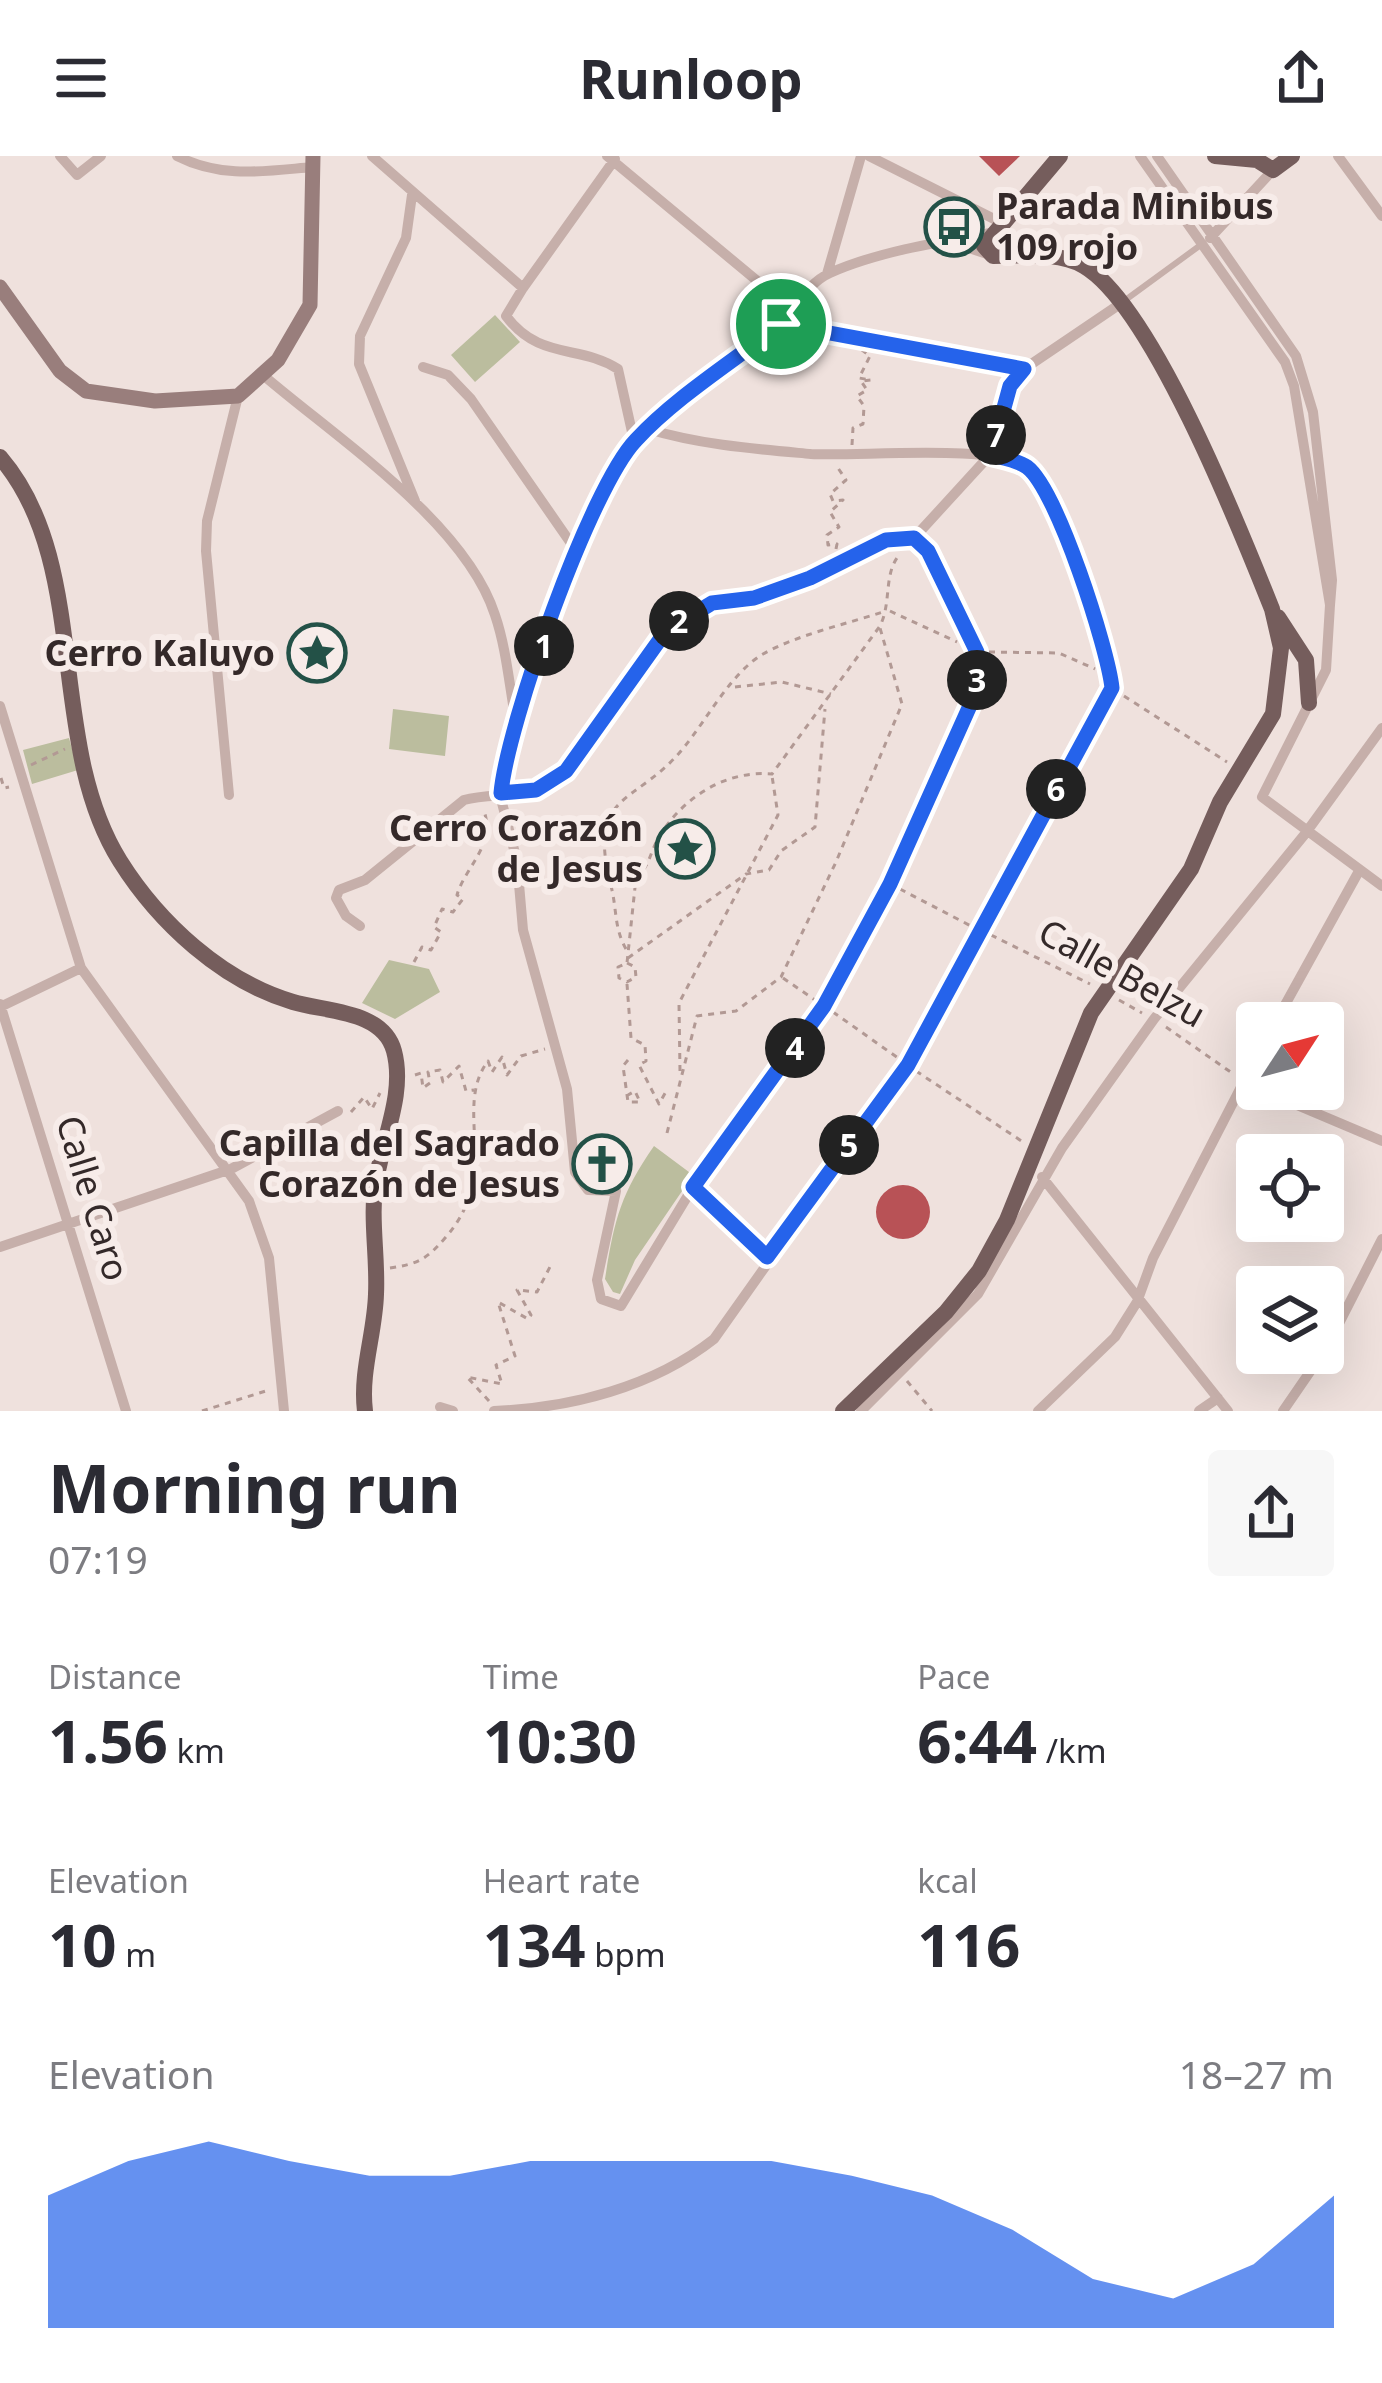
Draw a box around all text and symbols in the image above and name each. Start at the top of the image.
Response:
text: Runloop [579,41,803,115]
icon: menu [48,45,114,111]
icon: share [1268,45,1334,111]
place label: Parada Minibus 109 rojo [996,181,1274,271]
bus stop icon: Parada Minibus 109 rojo [923,196,985,258]
pin [730,273,832,375]
icon: arrive [748,291,814,357]
pin: 7 [966,405,1026,465]
text: 7 [987,412,1005,457]
pin: 2 [649,591,709,651]
text: 2 [670,598,688,643]
pin: 1 [514,616,574,676]
place icon: Cerro Kaluyo [286,622,348,684]
text: 1 [535,623,553,668]
place label: Cerro Kaluyo [44,628,275,677]
pin: 3 [947,650,1007,710]
text: 3 [968,657,986,702]
pin: 6 [1026,759,1086,819]
text: 6 [1047,766,1065,811]
place label: Cerro Corazón de Jesus [389,803,643,893]
place icon: Cerro Corazón de Jesus [654,818,716,880]
street label: Calle Belzu [1030,907,1214,1038]
north arrow [1236,1002,1344,1110]
map controls [1236,1002,1344,1374]
pin: 4 [765,1018,825,1078]
text: 4 [786,1025,804,1070]
street label: Calle Caro [45,1109,142,1286]
pin: 5 [819,1115,879,1175]
place label: Capilla del Sagrado Corazón de Jesus [219,1118,560,1208]
text: 5 [840,1122,858,1167]
church icon: Capilla del Sagrado Corazón de Jesus [571,1133,633,1195]
button: locate [1236,1134,1344,1242]
button: layers [1236,1266,1344,1374]
text: Morning run [48,1442,461,1532]
button: share [1208,1450,1334,1576]
text: 07:19 [48,1532,148,1585]
text: Distance [48,1654,182,1699]
text: Time [483,1654,559,1699]
text: Pace [917,1654,990,1699]
text: 1.56 [48,1699,168,1781]
text: 10:30 [483,1699,637,1781]
text: 6:44 [917,1699,1037,1781]
text: km [168,1728,225,1773]
text: /km [1037,1728,1107,1773]
text: Elevation [48,1858,189,1903]
text: Heart rate [483,1858,640,1903]
text: kcal [917,1858,978,1903]
text: 10 [48,1903,117,1985]
text: 134 [483,1903,586,1985]
text: 116 [917,1903,1020,1985]
text: m [117,1932,156,1977]
text: bpm [586,1932,666,1977]
text: Elevation [48,2047,215,2100]
text: 18–27 m [1179,2047,1334,2100]

